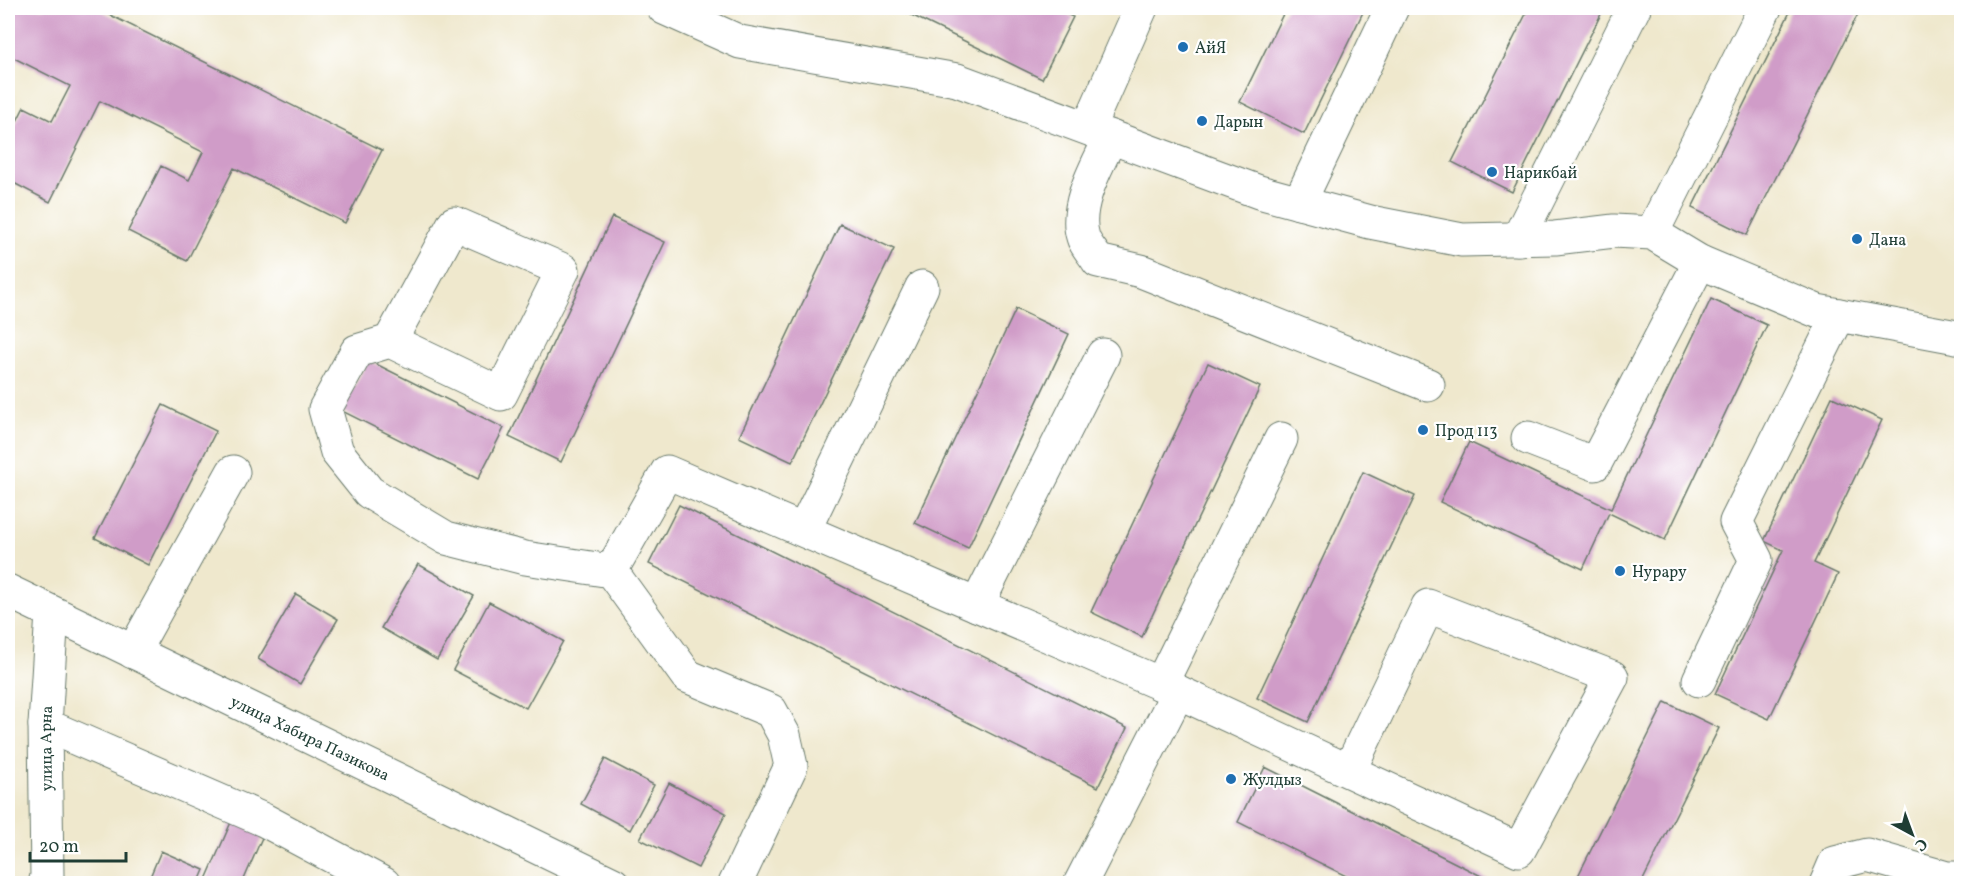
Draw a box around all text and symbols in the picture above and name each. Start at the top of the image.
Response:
place label: АйЯ [1195,38,1226,60]
marker: АйЯ [1176,40,1190,54]
place label: Дарын [1214,112,1264,134]
marker: Дарын [1195,114,1209,128]
place label: Нарикбай [1504,163,1577,185]
marker: Нарикбай [1485,165,1499,179]
place label: Дана [1869,230,1906,252]
marker: Дана [1850,232,1864,246]
place label: Прод 113 [1435,421,1497,443]
marker: Прод 113 [1416,423,1430,437]
place label: Нурару [1632,562,1687,584]
marker: Нурару [1613,564,1627,578]
street label: улица Хабира Пазикова [226,691,393,787]
street label: улица Арна [36,705,59,791]
place label: Жулдыз [1243,770,1302,792]
marker: Жулдыз [1224,772,1238,786]
north arrow [1882,804,1942,864]
scale bar [30,825,126,863]
text: С [1909,832,1932,855]
text: 20 m [39,835,79,860]

